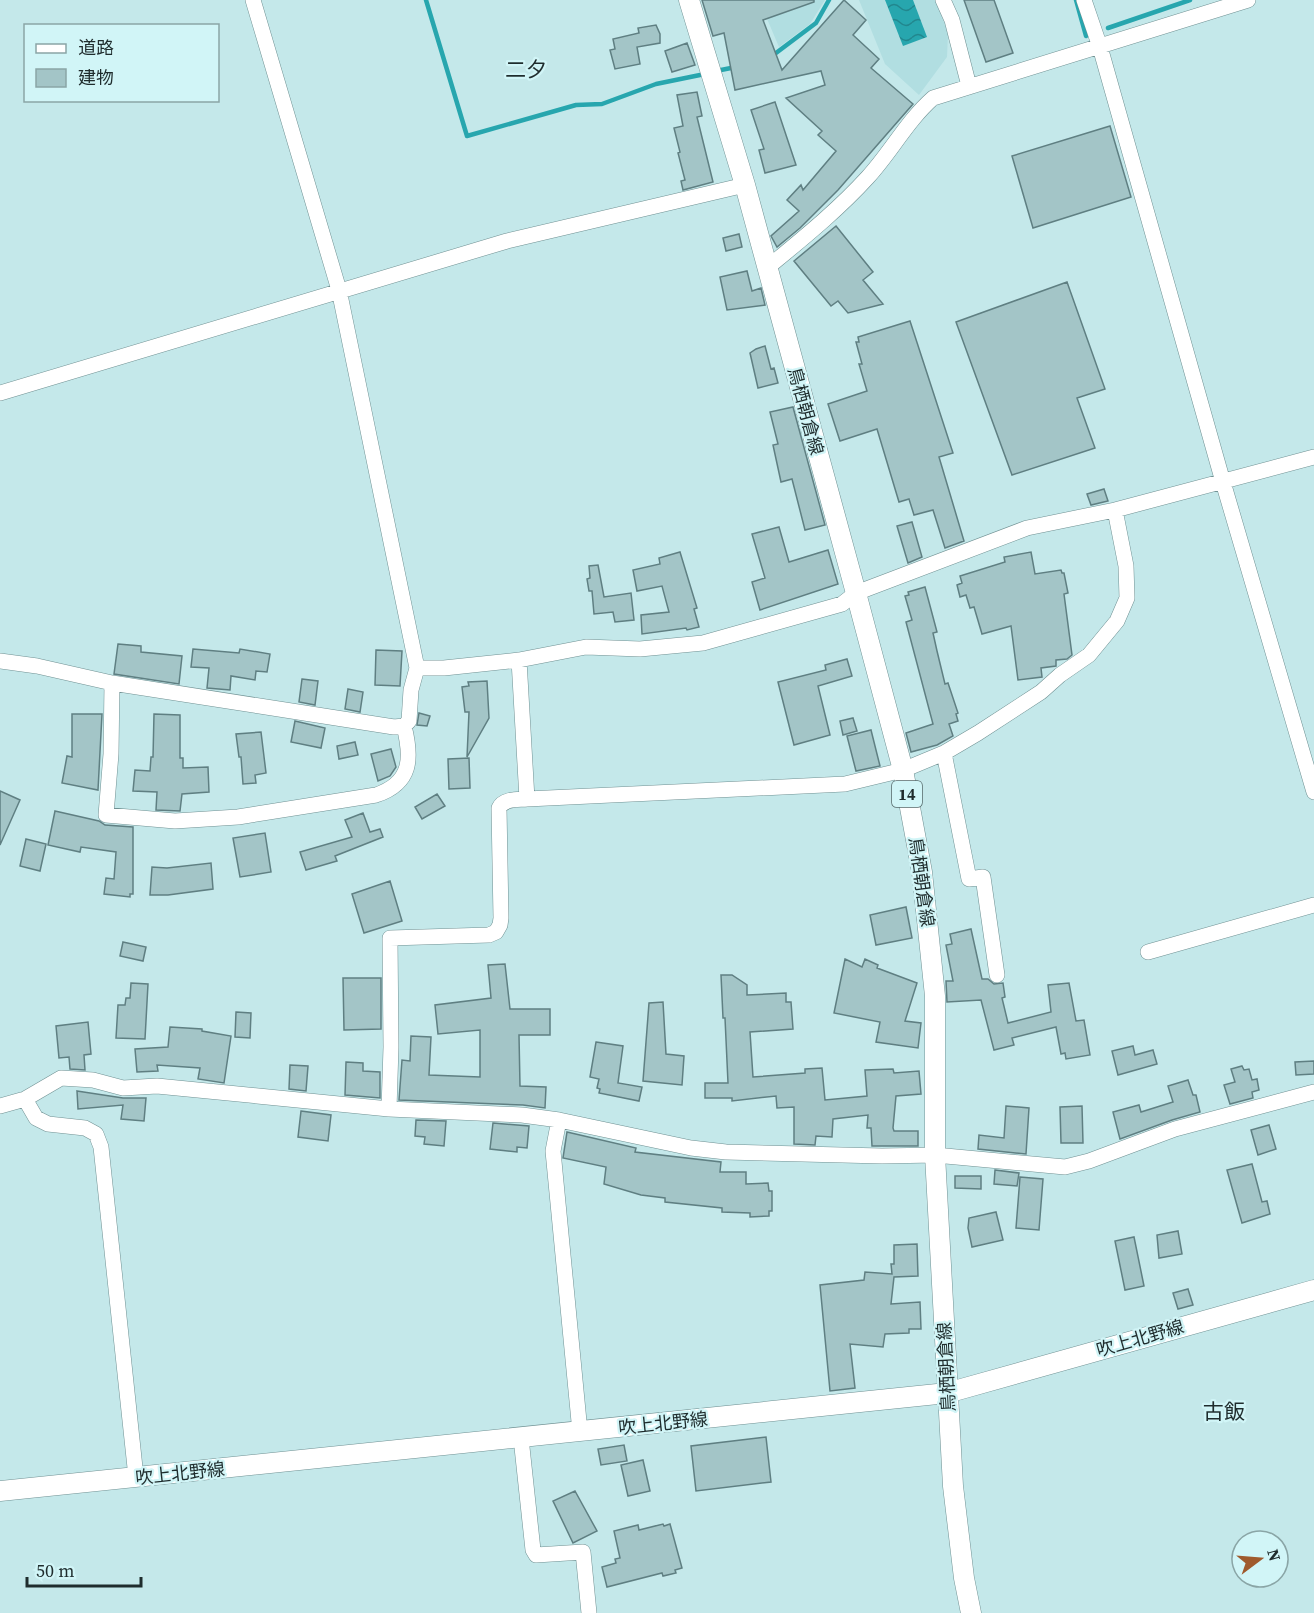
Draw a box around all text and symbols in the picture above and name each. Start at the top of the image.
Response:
legend [24,24,219,102]
text: 道路 [78,35,114,60]
district label: 二夕 [505,55,547,84]
text: 建物 [78,65,114,90]
street label: 鳥栖朝倉線 [782,364,830,458]
road number: 14 [892,781,922,807]
street label: 鳥栖朝倉線 [903,836,941,928]
street label: 吹上北野線 [1093,1314,1187,1362]
street label: 鳥栖朝倉線 [931,1321,961,1413]
district label: 古飯 [1203,1397,1245,1426]
street label: 吹上北野線 [617,1406,709,1440]
street label: 吹上北野線 [134,1456,226,1490]
north arrow [1230,1529,1290,1589]
text: N [1262,1546,1287,1564]
scale bar [27,1550,141,1588]
text: 50 m [36,1558,74,1583]

